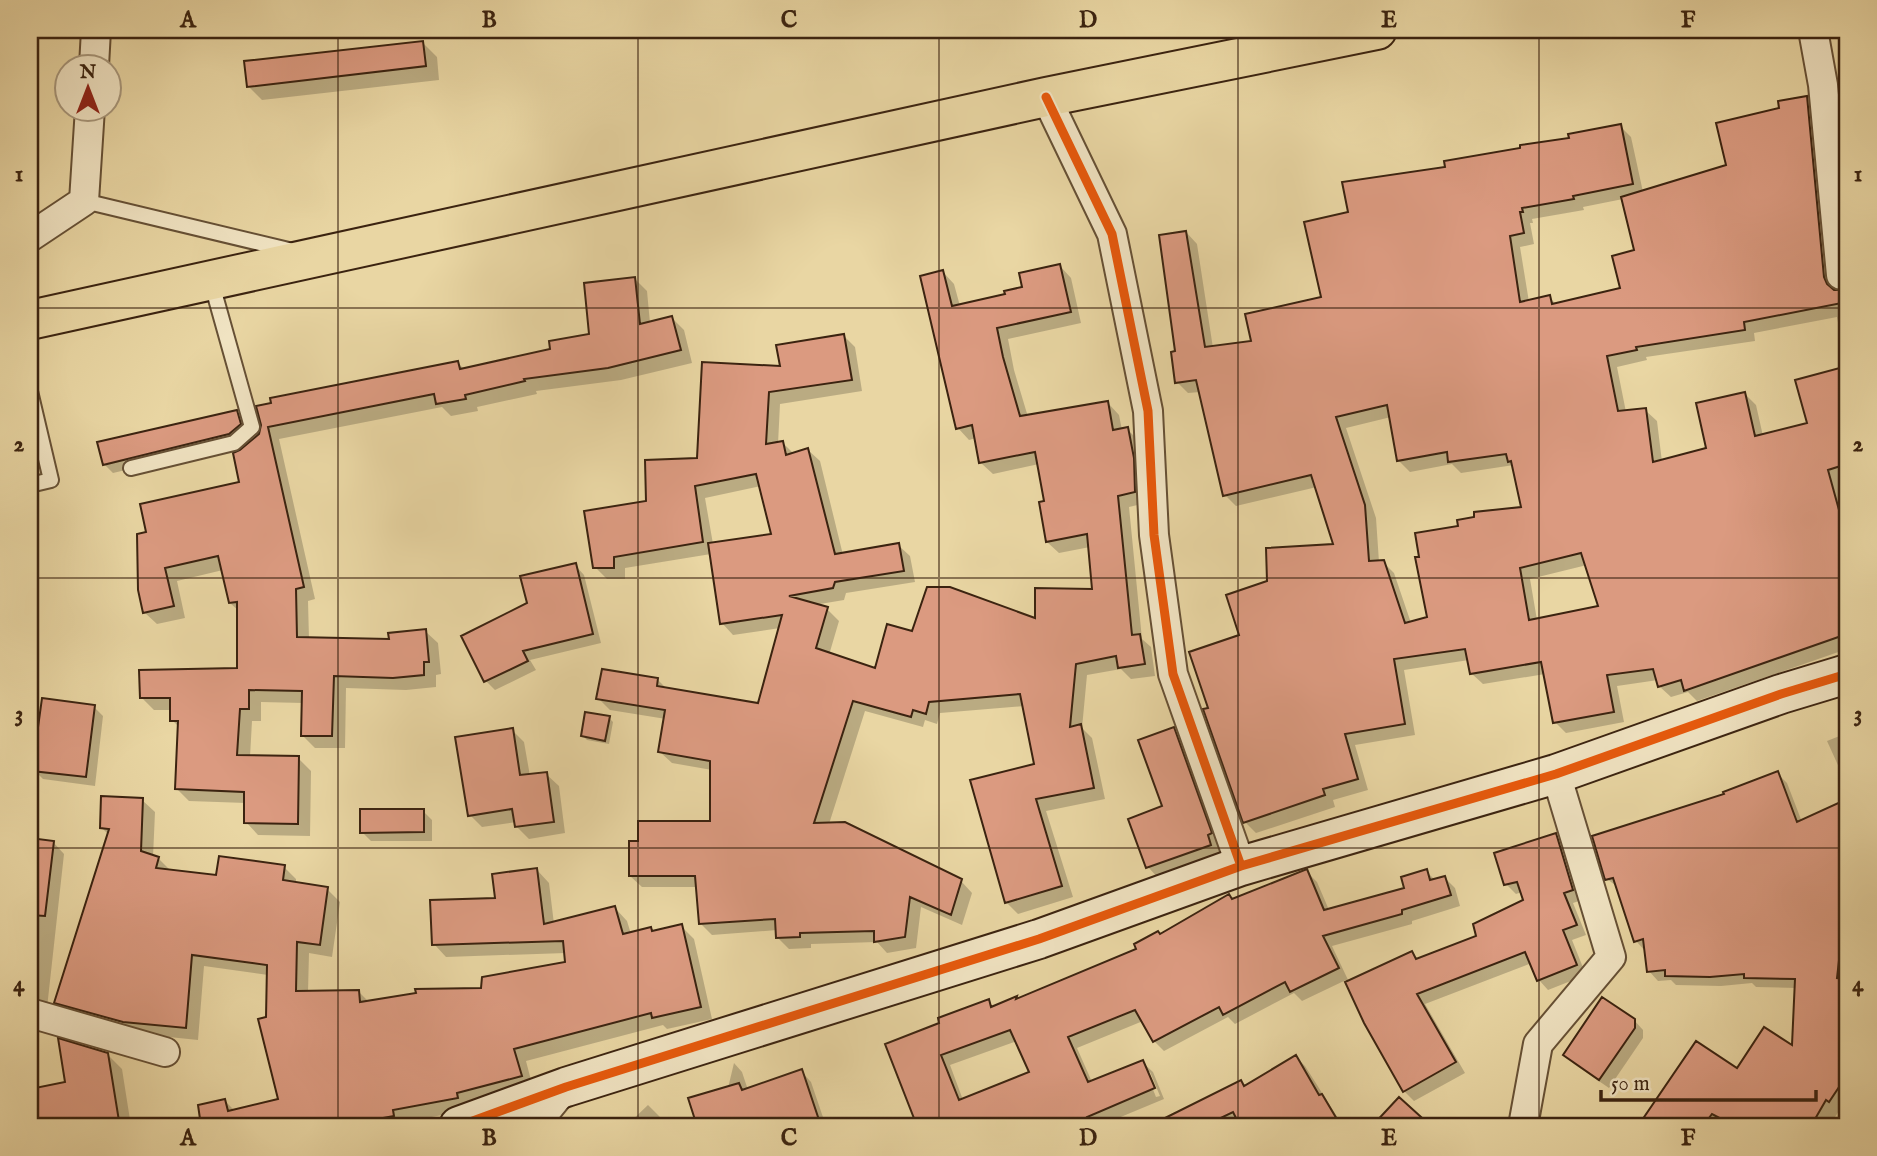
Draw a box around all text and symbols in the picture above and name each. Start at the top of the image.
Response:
text: A [179,6,197,35]
text: B [481,6,497,35]
text: C [781,6,798,35]
text: D [1079,6,1097,35]
text: E [1381,6,1397,35]
text: F [1681,6,1696,35]
north arrow [52,52,122,122]
text: N [79,61,97,85]
text: 1 [15,160,23,189]
text: 1 [1854,160,1862,189]
text: 2 [14,430,25,459]
text: 2 [1853,430,1864,459]
text: 3 [15,700,23,729]
text: 3 [1854,700,1862,729]
text: 4 [13,970,25,999]
text: 4 [1852,970,1864,999]
scale bar [1601,1058,1816,1102]
text: 50 m [1611,1071,1650,1098]
text: A [179,1124,197,1153]
text: B [481,1124,497,1153]
text: C [781,1124,798,1153]
text: D [1079,1124,1097,1153]
text: E [1381,1124,1397,1153]
text: F [1681,1124,1696,1153]

